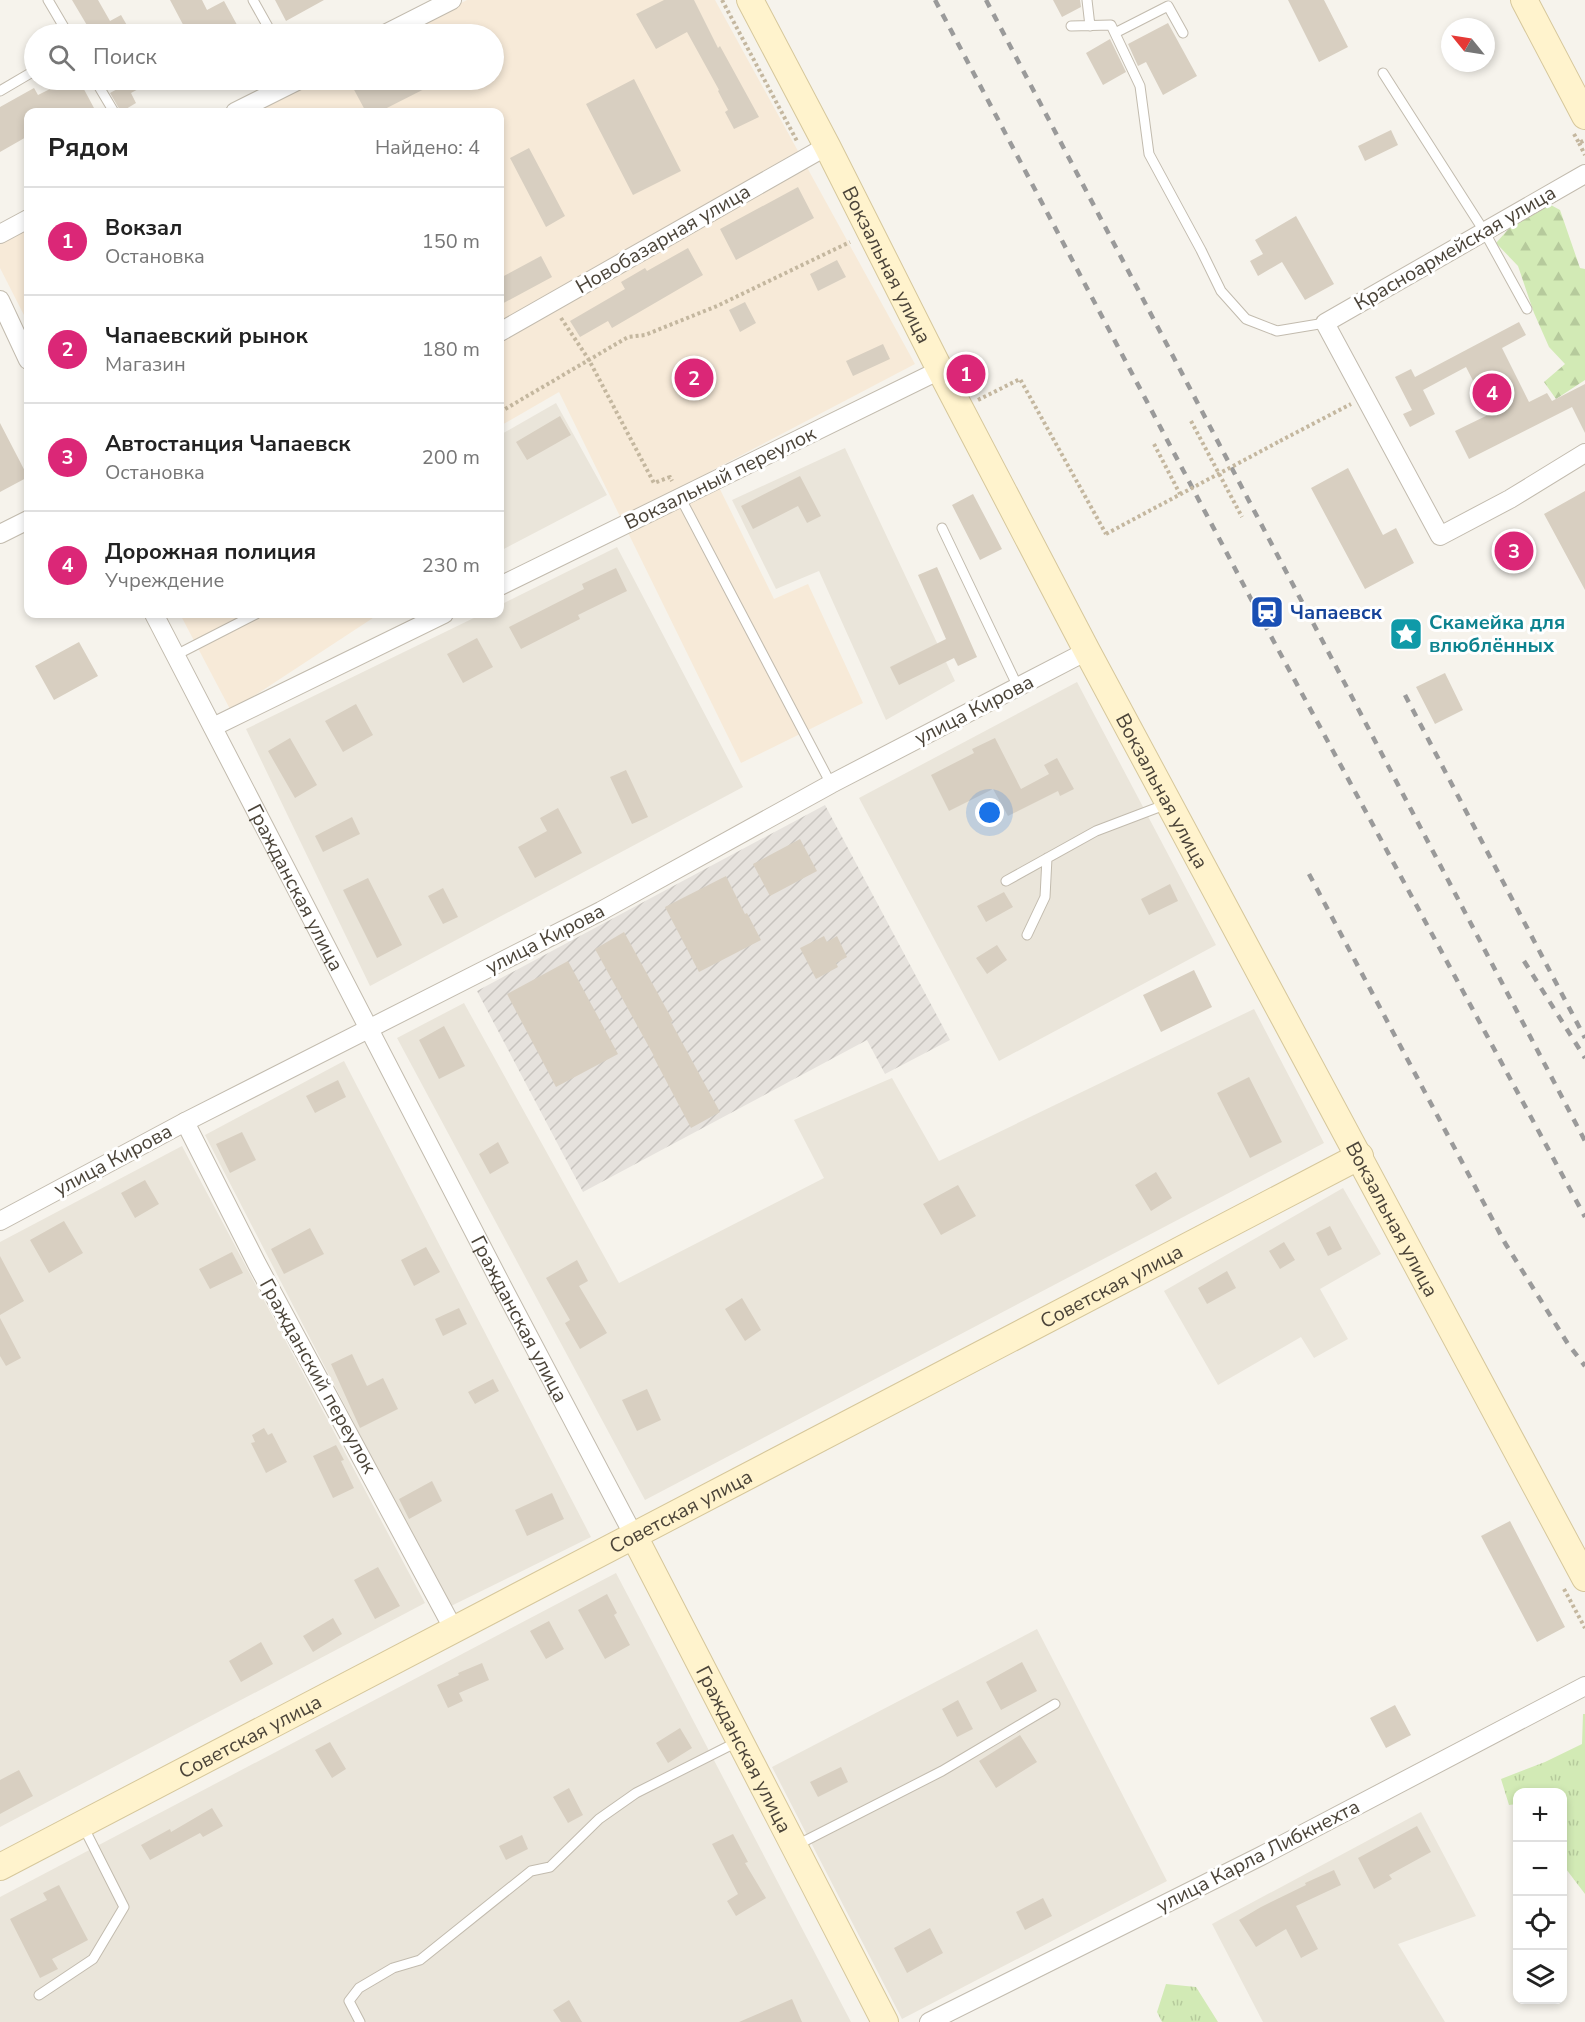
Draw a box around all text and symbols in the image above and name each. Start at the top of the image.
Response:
north arrow [1441,18,1495,72]
search box [24,24,504,90]
icon: search [45,41,78,74]
text: Поиск [93,42,157,72]
text: Рядом [48,130,129,165]
text: Найдено: 4 [375,134,480,161]
street label: Новобазарная улица [571,178,755,300]
street label: Красноармейская улица [1349,179,1561,317]
street label: Вокзальная улица [836,182,938,348]
text: Вокзал [105,213,182,243]
text: 1 [62,228,74,255]
text: 150 m [422,228,480,255]
text: Остановка [105,243,205,270]
text: Чапаевский рынок [105,321,308,351]
text: 2 [62,336,74,363]
text: 180 m [422,336,480,363]
text: Магазин [105,351,186,378]
pin: 1 [946,352,986,397]
pin: 2 [674,356,714,400]
pin: 4 [1472,370,1512,416]
street label: Вокзальный переулок [620,420,821,536]
text: Автостанция Чапаевск [105,429,351,459]
text: 3 [62,444,74,471]
text: 200 m [422,444,480,471]
text: Остановка [105,459,205,486]
pin: 3 [1494,528,1534,574]
text: Дорожная полиция [105,537,316,567]
text: 4 [62,552,74,579]
text: 230 m [422,552,480,579]
text: Учреждение [105,567,224,594]
station icon: Чапаевск [1249,594,1285,630]
place label: Чапаевск [1290,599,1383,626]
place label: Скамейка для влюблённых [1429,609,1565,659]
place icon: Скамейка для влюблённых [1388,616,1424,652]
street label: улица Кирова [910,668,1038,752]
street label: Вокзальная улица [1109,709,1215,873]
your location [975,798,1004,827]
street label: Гражданская улица [241,799,350,976]
street label: улица Кирова [481,897,609,981]
street label: улица Кирова [49,1117,177,1203]
street label: Вокзальная улица [1339,1137,1445,1302]
street label: Гражданская улица [465,1231,574,1407]
street label: Советская улица [1035,1238,1187,1335]
street label: Гражданский переулок [253,1274,383,1479]
street label: Советская улица [604,1463,757,1560]
street label: Гражданская улица [690,1661,798,1837]
street label: Советская улица [174,1688,326,1785]
map controls [1513,1788,1567,2004]
button: + [1513,1788,1567,1842]
street label: улица Карла Либкнехта [1152,1793,1364,1919]
button: − [1513,1842,1567,1896]
button: locate [1513,1896,1567,1950]
button: layers [1513,1950,1567,2004]

